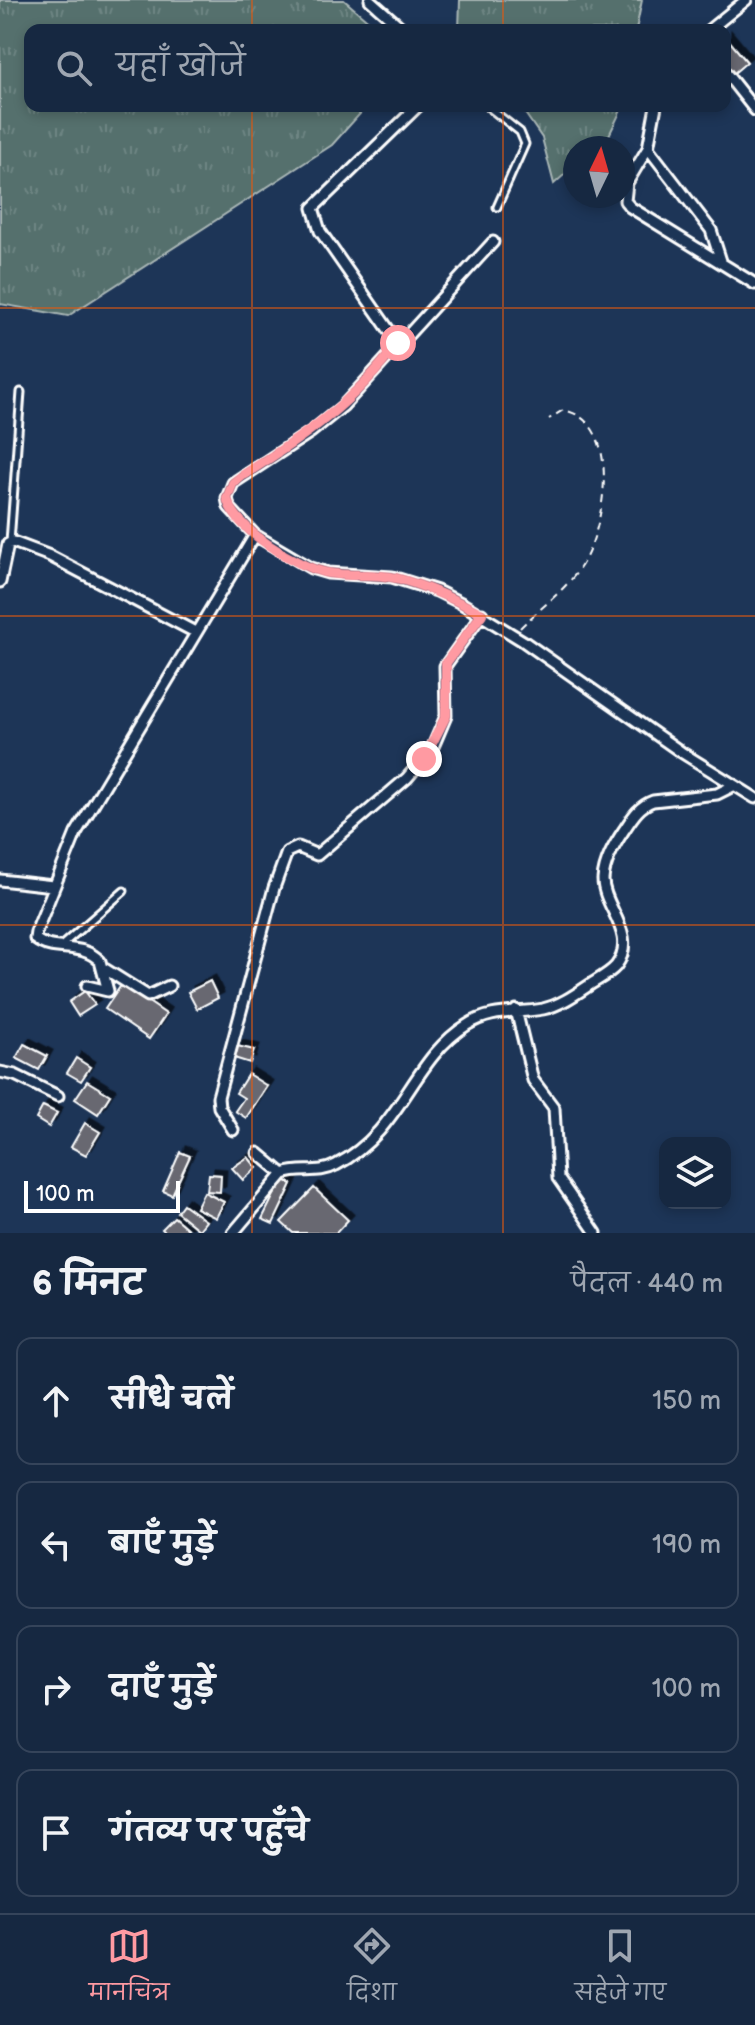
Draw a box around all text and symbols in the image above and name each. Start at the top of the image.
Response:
search box [24,24,731,112]
icon: search [52,46,96,90]
text: यहाँ खोजें [116,49,245,85]
north arrow [563,136,635,208]
route start [380,325,416,361]
route end [406,741,442,777]
map controls [659,1137,731,1209]
button: layers [659,1137,731,1209]
scale bar [24,1177,180,1213]
text: 100 m [36,1181,95,1208]
text: 6 मिनट [32,1263,144,1304]
text: पैदल · 440 m [570,1269,723,1300]
icon: ahead [34,1379,78,1423]
text: सीधे चलें [110,1382,233,1418]
text: 150 m [652,1386,721,1417]
icon: left [34,1523,78,1567]
text: बाएँ मुड़ें [110,1526,216,1562]
text: 190 m [652,1530,721,1561]
icon: right [34,1667,78,1711]
text: दाएँ मुड़ें [110,1670,215,1706]
text: 100 m [652,1674,721,1705]
icon: arrive [34,1811,78,1855]
text: गंतव्य पर पहुँचे [110,1814,309,1850]
tab: मानचित्र [89,1924,169,2017]
tab: दिशा [347,1924,397,2017]
tab: सहेजे गए [575,1924,666,2017]

